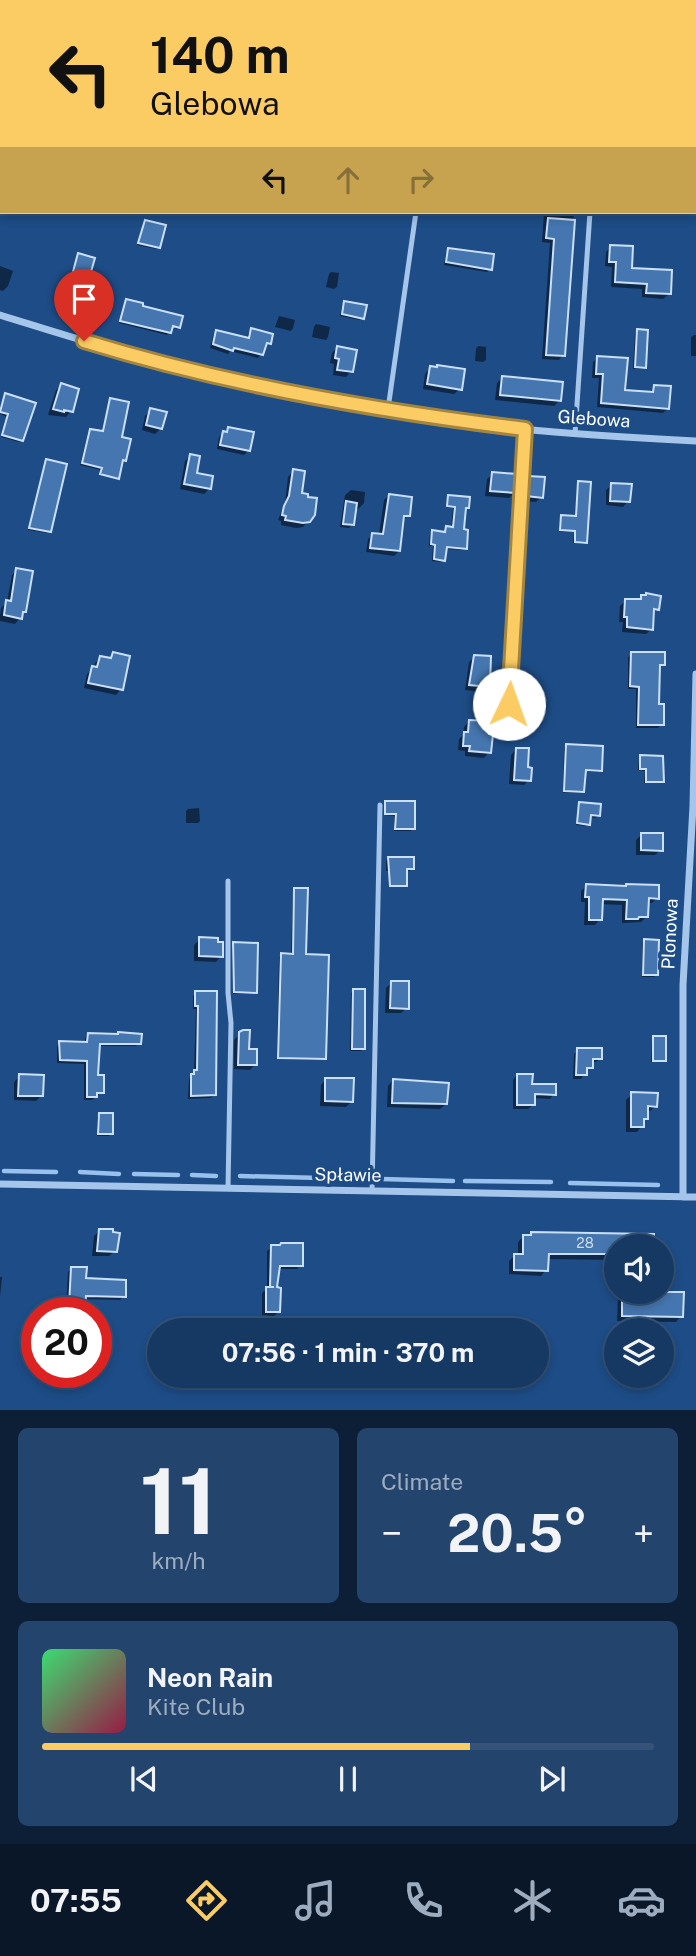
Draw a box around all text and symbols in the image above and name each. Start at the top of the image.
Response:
text: 140 m [150,26,290,84]
icon: left [35,28,126,119]
text: Glebowa [150,85,280,122]
icon: left [256,161,294,199]
icon: ahead [329,161,367,199]
icon: right [402,161,440,199]
pin [54,269,114,341]
icon: arrive [65,280,103,318]
street label: Glebowa [557,405,631,432]
position arrow [472,667,546,741]
street label: Plonowa [657,898,682,970]
street label: Spławie [314,1163,382,1186]
map controls [604,1234,674,1388]
button: sound [604,1234,674,1304]
house number: 28 [576,1235,594,1251]
speed limit sign: 20 [21,1297,112,1388]
button: layers [604,1318,674,1388]
text: 07:56 · 1 min · 370 m [222,1337,474,1368]
text: 11 [140,1448,217,1554]
text: Climate [381,1468,463,1495]
text: 20.5° [447,1503,588,1564]
text: − [381,1511,402,1556]
text: + [633,1511,654,1556]
text: km/h [151,1547,206,1574]
text: Neon Rain [147,1662,273,1693]
text: Kite Club [147,1693,245,1720]
icon: previous [125,1760,163,1798]
icon: pause [329,1760,367,1798]
icon: next [533,1760,571,1798]
icon: directions [182,1876,231,1925]
icon: music [291,1876,340,1925]
icon: phone [399,1876,448,1925]
icon: climate [508,1876,557,1925]
icon: car [617,1876,666,1925]
text: 07:55 [30,1882,122,1919]

